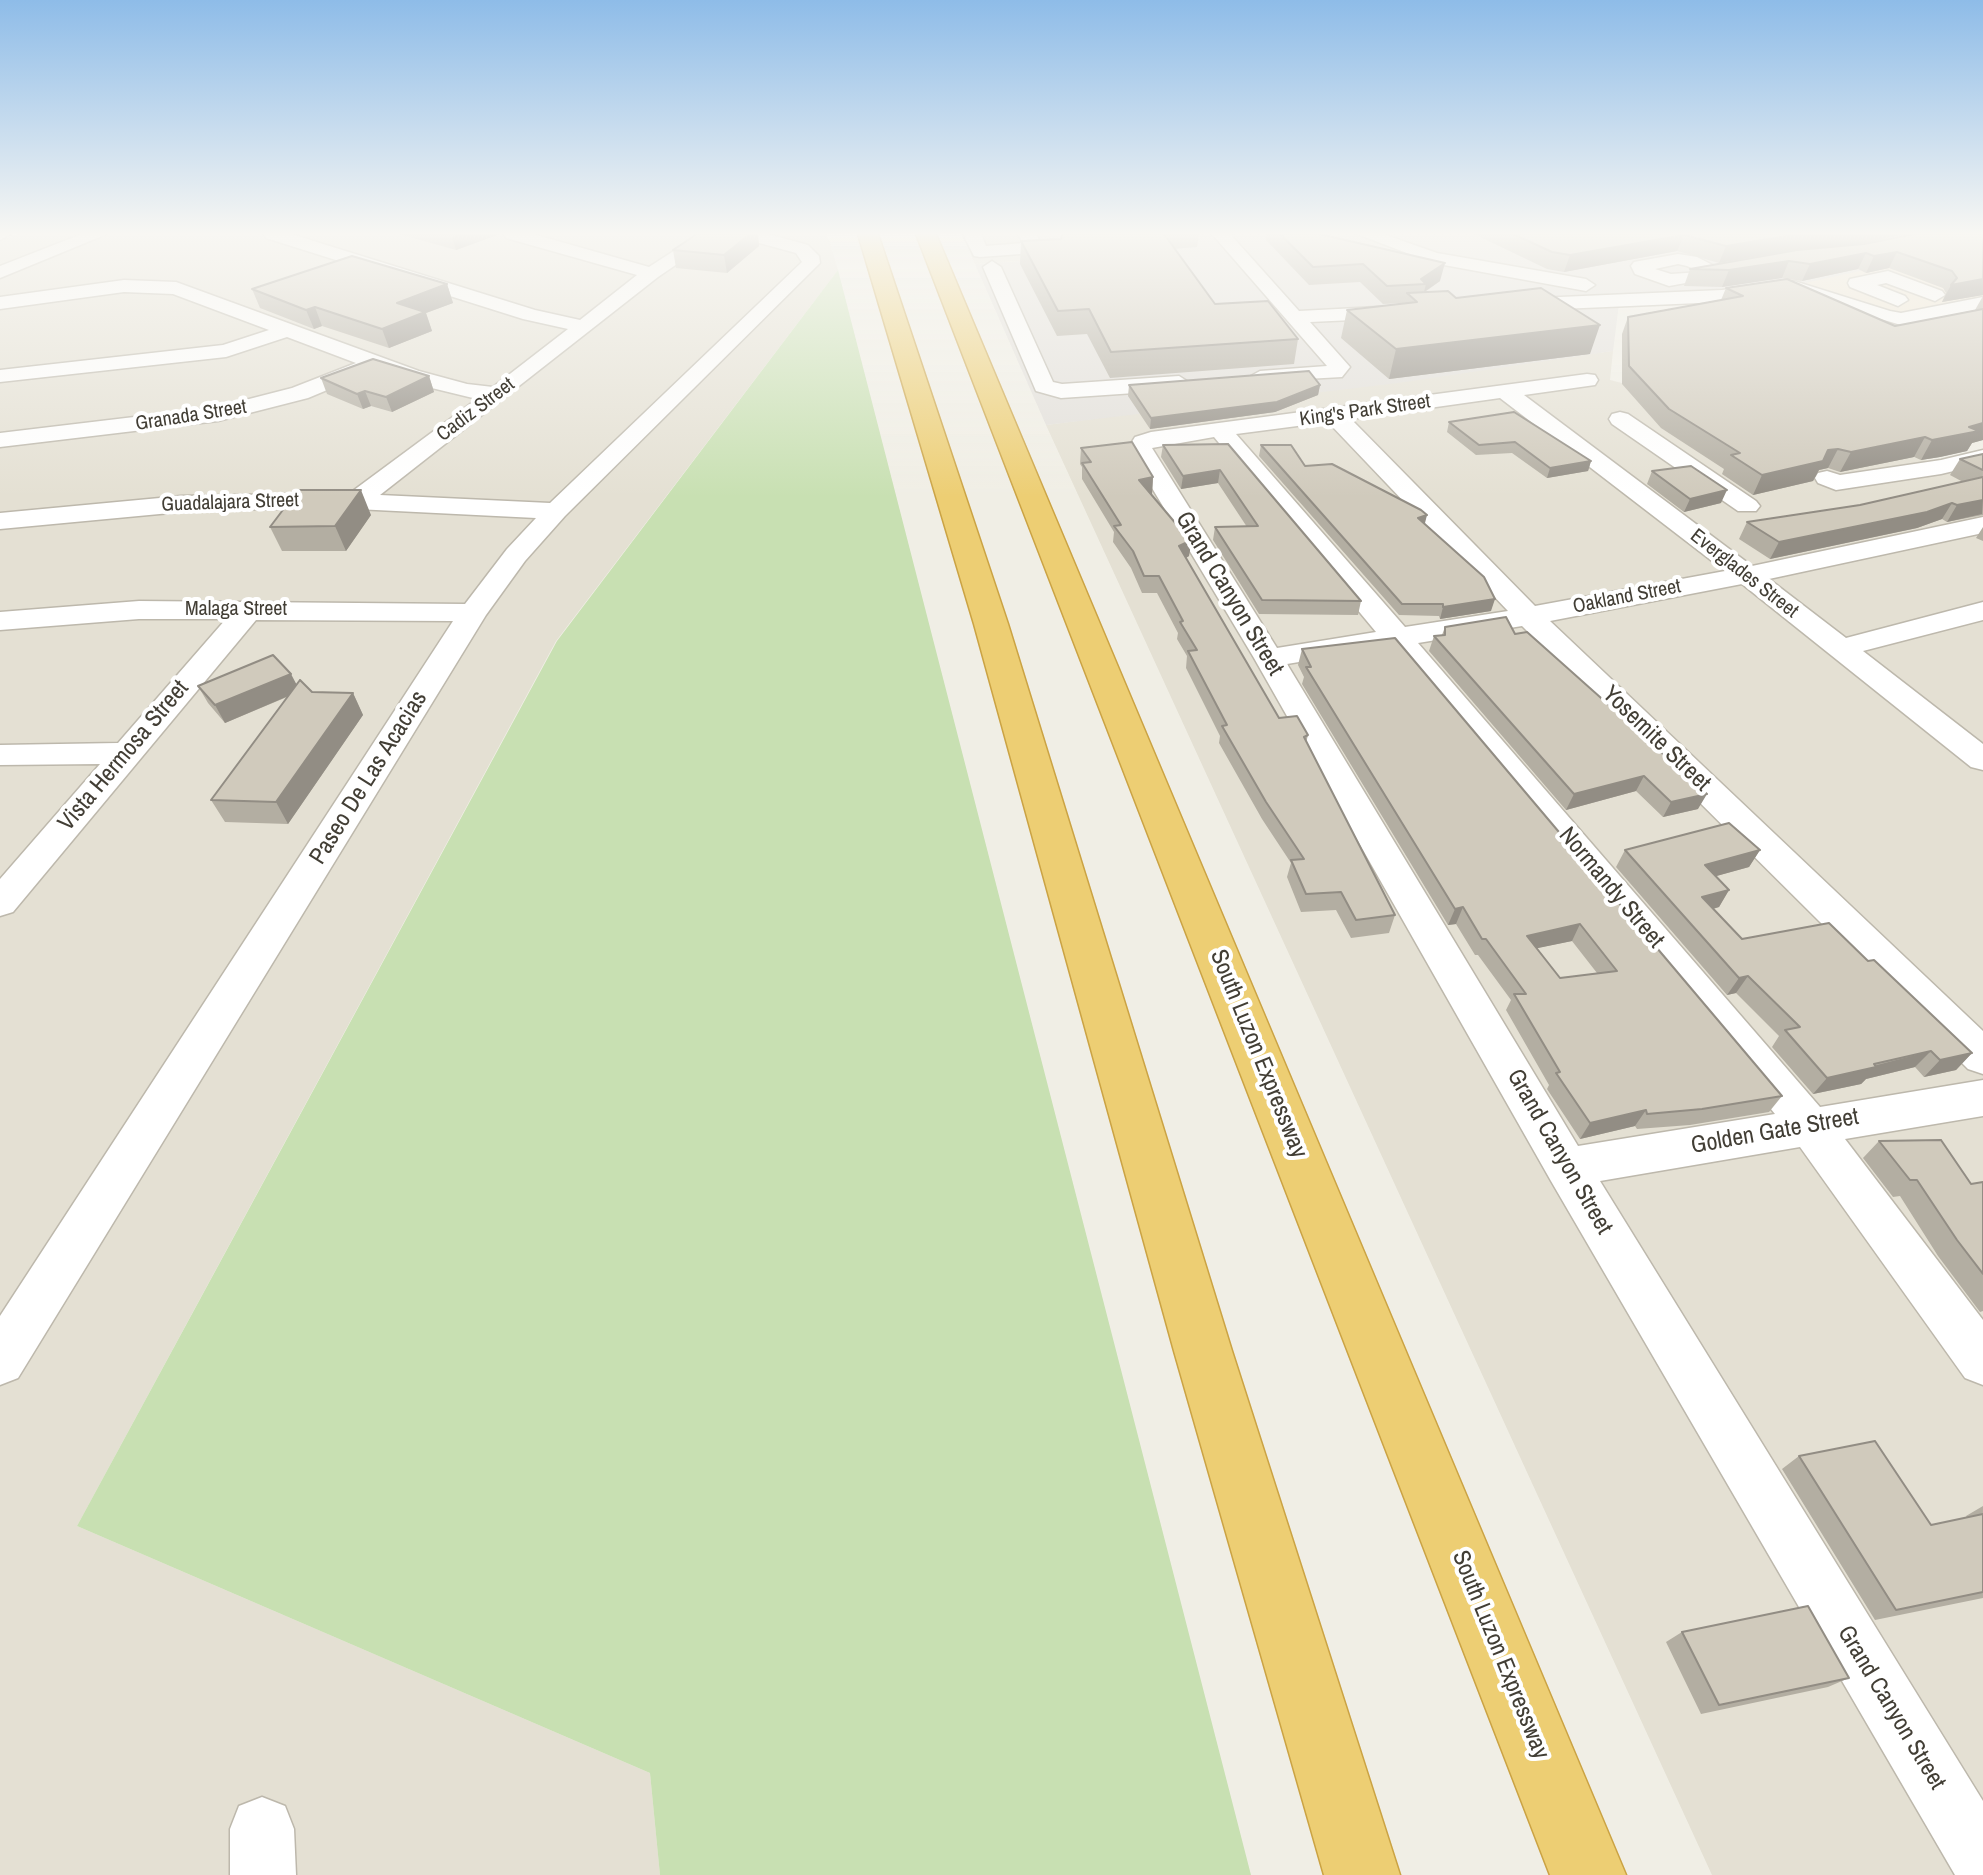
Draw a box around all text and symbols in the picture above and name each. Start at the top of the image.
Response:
street label: Cadiz Street [432,373,520,447]
street label: King's Park Street [1298,390,1432,432]
street label: Granada Street [134,395,248,437]
street label: Guadalajara Street [161,489,299,517]
street label: Grand Canyon Street [1169,507,1289,681]
street label: Everglades Street [1685,524,1803,624]
street label: Oakland Street [1571,575,1683,619]
street label: Malaga Street [185,598,287,622]
street label: Vista Hermosa Street [53,675,195,837]
street label: Yosemite Street [1596,680,1716,798]
street label: Paseo De Las Acacias [304,686,434,870]
street label: Normandy Street [1552,822,1670,954]
street label: South Luzon Expressway [1203,946,1313,1162]
street label: Grand Canyon Street [1500,1064,1618,1240]
street label: Golden Gate Street [1689,1103,1861,1161]
street label: South Luzon Expressway [1445,1547,1555,1763]
street label: Grand Canyon Street [1831,1621,1951,1795]

